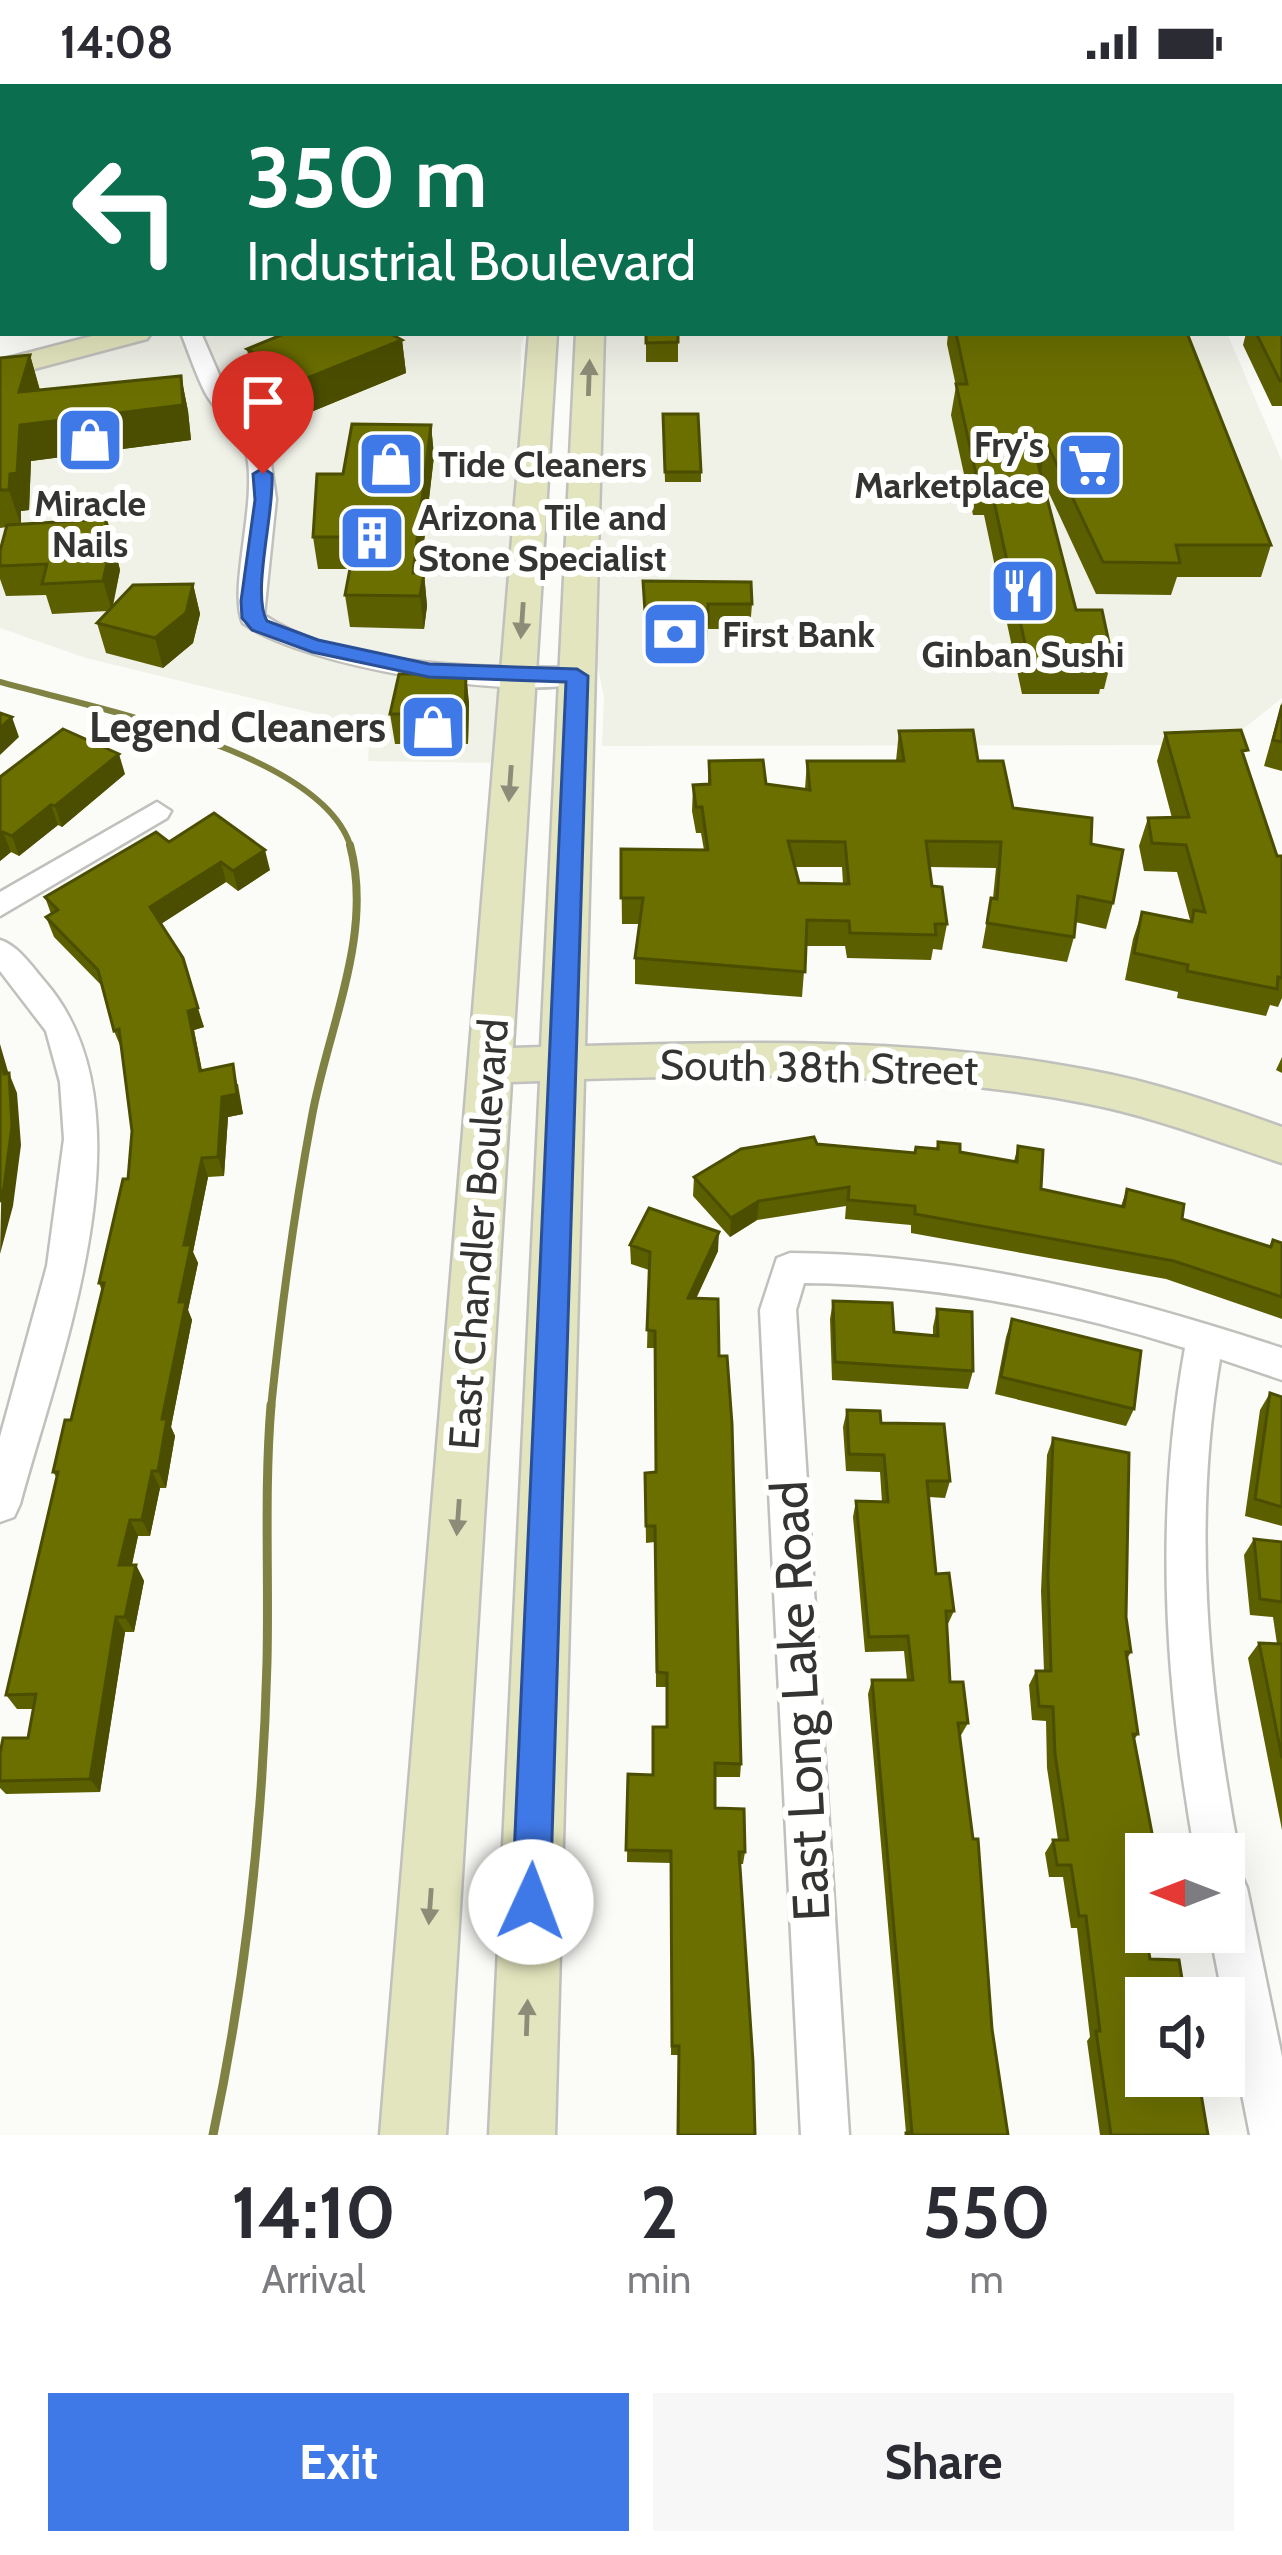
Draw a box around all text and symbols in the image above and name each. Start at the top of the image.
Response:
text: 14:08 [60,15,174,69]
text: 350 m [246,126,488,228]
icon: left [48,132,204,288]
text: Industrial Boulevard [246,228,696,294]
pin [212,351,314,474]
one-way arrow [579,358,598,396]
icon: arrive [230,369,296,435]
shop icon: Miracle Nails [55,405,125,475]
place label: Fry's Marketplace [854,422,1044,507]
shop icon: Tide Cleaners [356,429,426,499]
supermarket icon: Fry's Marketplace [1055,430,1125,500]
place label: Tide Cleaners [438,442,647,486]
place label: Miracle Nails [34,481,146,566]
place label: Arizona Tile and Stone Specialist [418,495,667,580]
building icon: Arizona Tile and Stone Specialist [337,503,407,573]
restaurant icon: Ginban Sushi [988,556,1058,626]
bank icon: First Bank [640,599,710,669]
one-way arrow [512,602,531,639]
place label: First Bank [722,612,875,656]
place label: Ginban Sushi [922,632,1124,676]
shop icon: Legend Cleaners [398,692,468,762]
place label: Legend Cleaners [89,701,386,753]
one-way arrow [500,765,519,802]
street label: East Chandler Boulevard [437,1017,519,1451]
street label: South 38th Street [659,1038,979,1096]
street label: East Long Lake Road [758,1479,842,1923]
one-way arrow [448,1499,467,1536]
north arrow [1125,1833,1245,1953]
map controls [1125,1833,1245,2097]
position arrow [468,1839,594,1965]
one-way arrow [420,1888,439,1925]
button: sound [1125,1977,1245,2097]
one-way arrow [517,1998,536,2036]
text: 14:10 [231,2169,396,2256]
text: 2 [640,2169,678,2256]
text: 550 [923,2169,1051,2256]
text: Arrival [262,2255,365,2303]
text: min [627,2255,691,2303]
text: m [970,2255,1004,2303]
button: Exit [48,2393,629,2531]
button: Share [653,2393,1234,2531]

